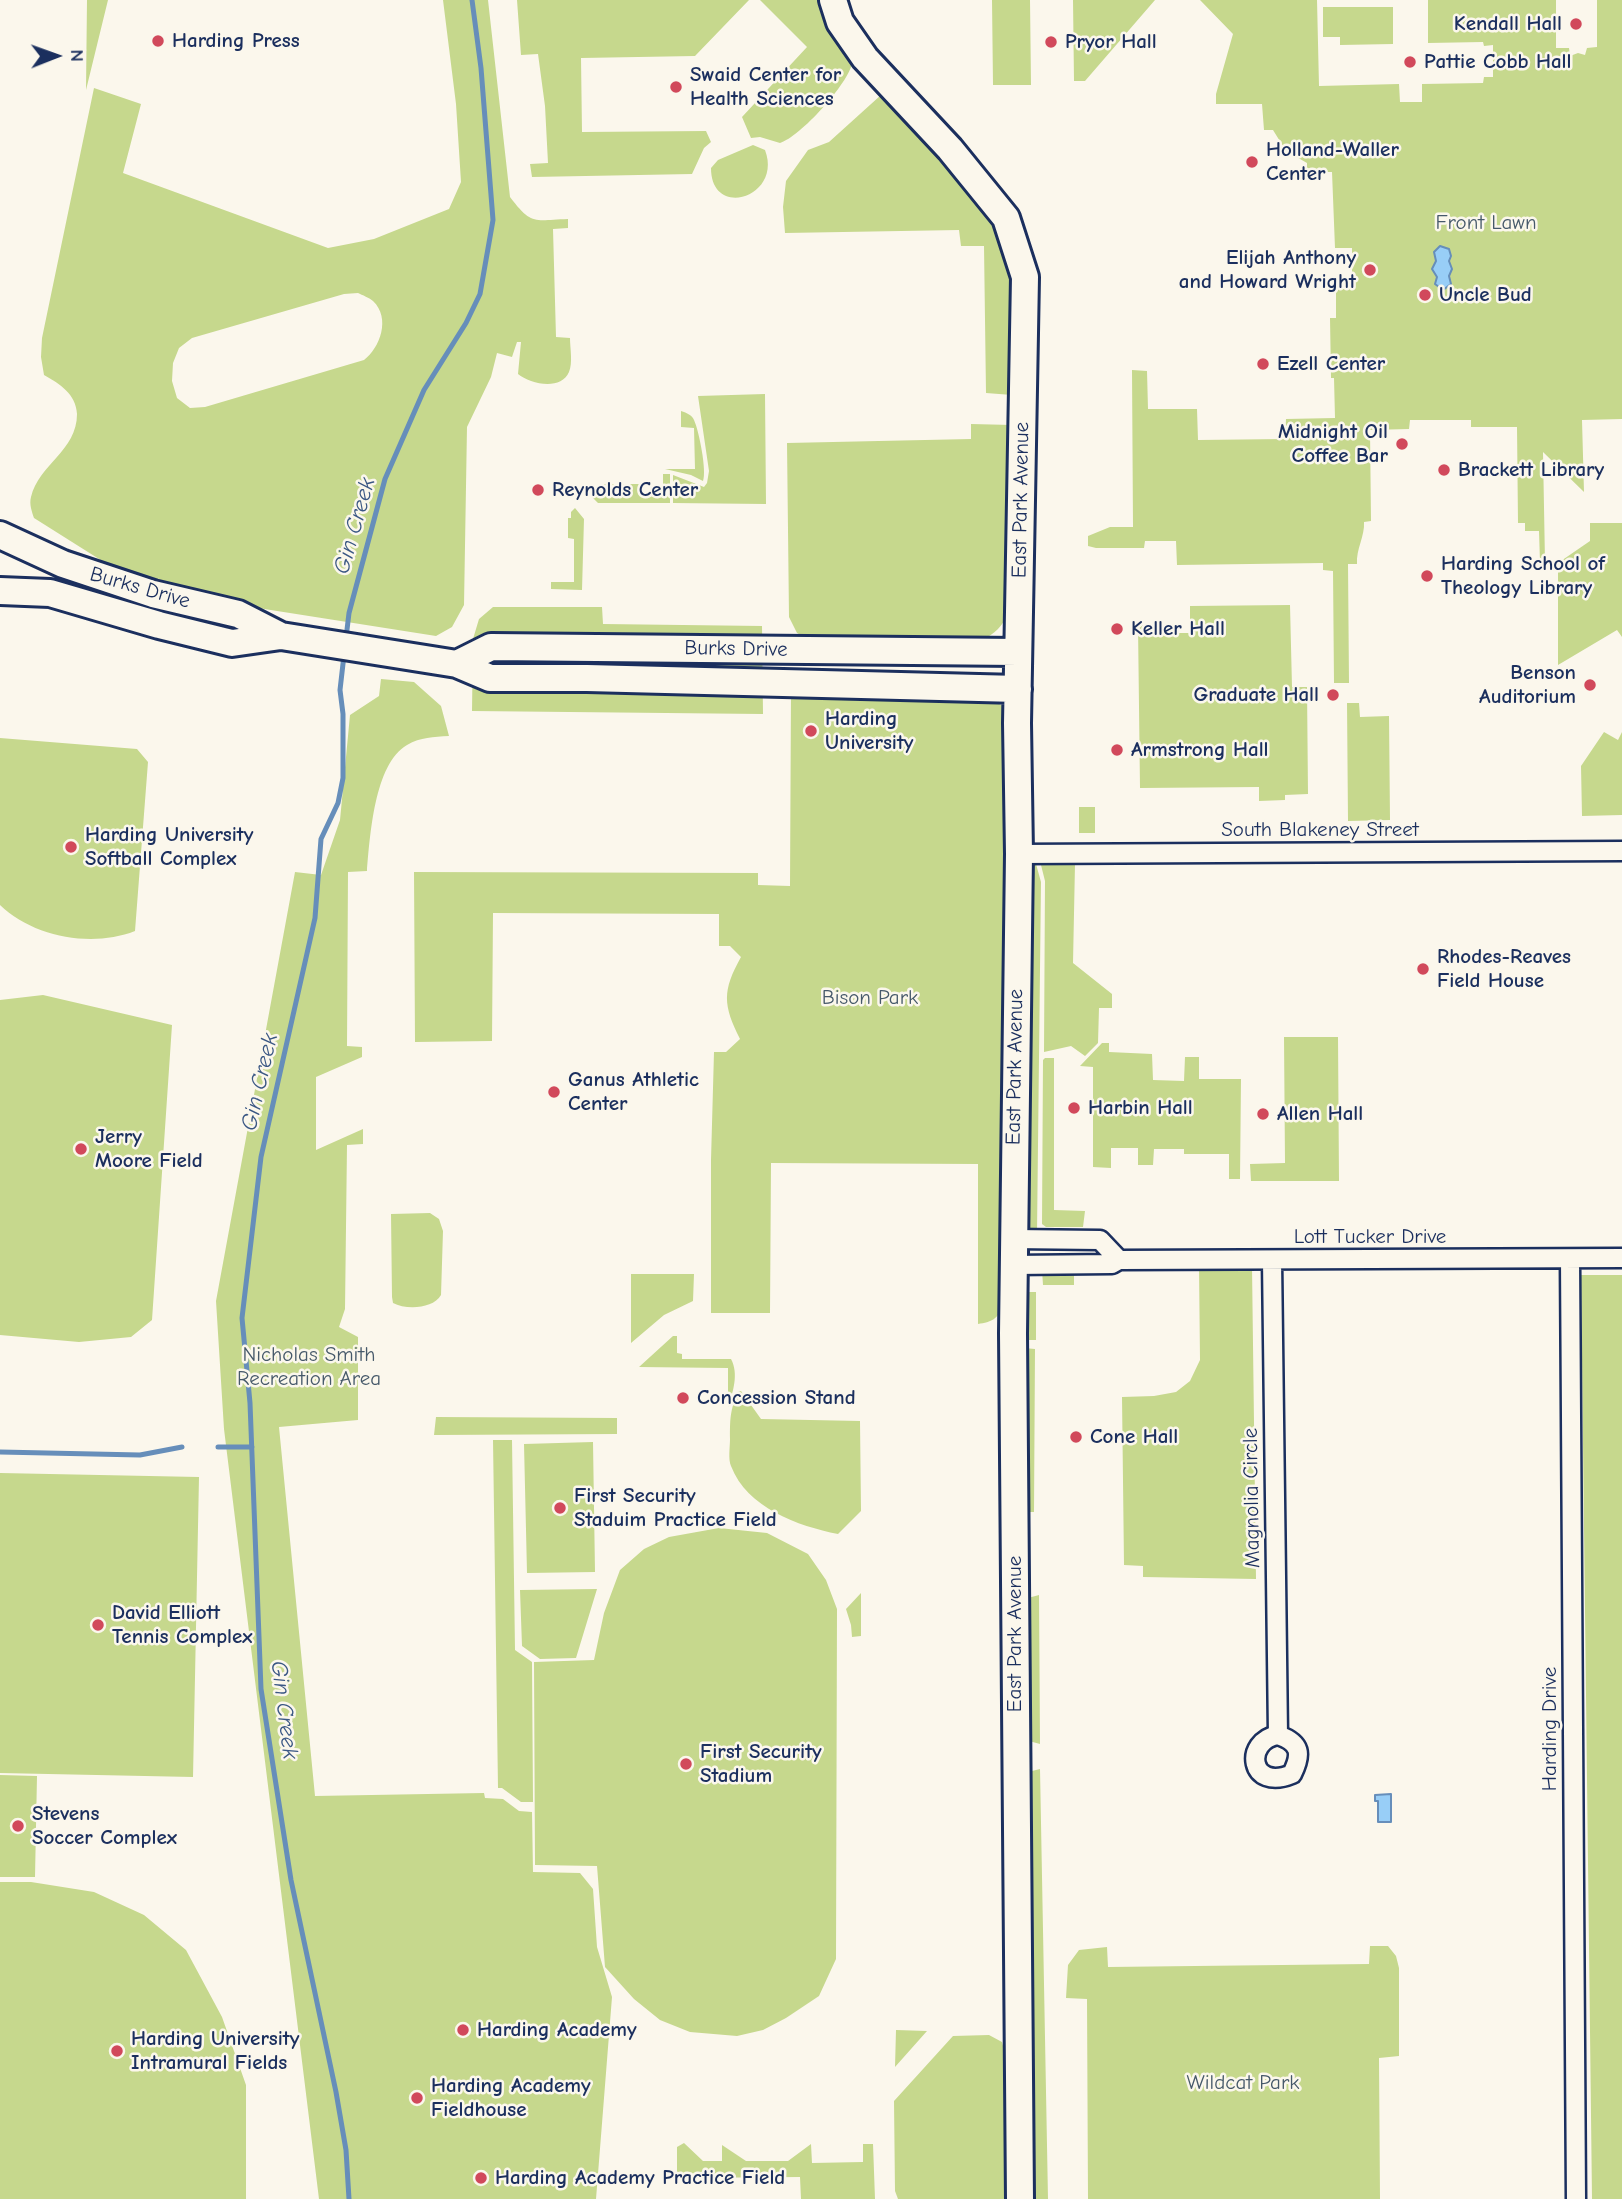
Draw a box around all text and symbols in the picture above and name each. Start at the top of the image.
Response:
place label: Kendall Hall [1454,11,1562,37]
marker: Kendall Hall [1568,16,1584,32]
north arrow [21,21,91,91]
place label: Harding Press [172,28,300,54]
place label: Pryor Hall [1065,29,1157,55]
marker: Harding Press [150,33,166,49]
marker: Pryor Hall [1043,34,1059,50]
text: N [66,49,88,62]
place label: Pattie Cobb Hall [1424,49,1572,75]
marker: Pattie Cobb Hall [1402,54,1418,70]
place label: Swaid Center for Health Sciences [690,62,841,112]
marker: Swaid Center for Health Sciences [668,79,684,95]
place label: Holland-Waller Center [1266,137,1399,187]
marker: Holland-Waller Center [1244,154,1260,170]
park label: Front Lawn [1436,210,1536,236]
place label: Elijah Anthony and Howard Wright [1179,245,1356,295]
marker: Elijah Anthony and Howard Wright [1362,262,1378,278]
place label: Uncle Bud [1439,282,1532,308]
marker: Uncle Bud [1417,287,1433,303]
place label: Ezell Center [1277,351,1385,377]
marker: Ezell Center [1255,356,1271,372]
place label: Midnight Oil Coffee Bar [1278,419,1388,469]
street label: East Park Avenue [1007,422,1035,578]
marker: Midnight Oil Coffee Bar [1394,436,1410,452]
place label: Brackett Library [1458,457,1604,483]
marker: Brackett Library [1436,462,1452,478]
water label: Gin Creek [328,475,382,577]
place label: Reynolds Center [552,477,698,503]
marker: Reynolds Center [530,482,546,498]
place label: Harding School of Theology Library [1441,551,1605,601]
street label: Burks Drive [87,562,193,614]
marker: Harding School of Theology Library [1419,568,1435,584]
place label: Keller Hall [1131,616,1225,642]
marker: Keller Hall [1109,621,1125,637]
street label: Burks Drive [684,636,788,662]
place label: Benson Auditorium [1479,660,1576,710]
marker: Benson Auditorium [1582,677,1598,693]
place label: Graduate Hall [1193,682,1319,708]
marker: Graduate Hall [1325,687,1341,703]
place label: Harding University [825,706,913,756]
marker: Harding University [803,723,819,739]
place label: Armstrong Hall [1131,737,1269,763]
marker: Armstrong Hall [1109,742,1125,758]
street label: South Blakeney Street [1221,817,1419,843]
place label: Harding University Softball Complex [85,822,253,872]
marker: Harding University Softball Complex [63,839,79,855]
place label: Rhodes-Reaves Field House [1437,944,1571,994]
marker: Rhodes-Reaves Field House [1415,961,1431,977]
park label: Bison Park [822,985,918,1011]
street label: East Park Avenue [1001,989,1029,1145]
water label: Gin Creek [235,1031,285,1133]
place label: Ganus Athletic Center [568,1067,699,1117]
marker: Ganus Athletic Center [546,1084,562,1100]
place label: Harbin Hall [1088,1095,1193,1121]
marker: Harbin Hall [1066,1100,1082,1116]
place label: Allen Hall [1277,1101,1363,1127]
marker: Allen Hall [1255,1106,1271,1122]
place label: Jerry Moore Field [95,1124,203,1174]
marker: Jerry Moore Field [73,1141,89,1157]
street label: Lott Tucker Drive [1294,1224,1446,1250]
park label: Nicholas Smith Recreation Area [237,1342,381,1392]
place label: Concession Stand [697,1385,856,1411]
marker: Concession Stand [675,1390,691,1406]
place label: Cone Hall [1090,1424,1178,1450]
street label: Magnolia Circle [1238,1428,1266,1568]
marker: Cone Hall [1068,1429,1084,1445]
place label: First Security Staduim Practice Field [574,1483,777,1533]
marker: First Security Staduim Practice Field [552,1500,568,1516]
street label: East Park Avenue [1002,1556,1028,1712]
place label: David Elliott Tennis Complex [112,1600,253,1650]
marker: David Elliott Tennis Complex [90,1617,106,1633]
water label: Gin Creek [264,1659,304,1761]
street label: Harding Drive [1537,1667,1563,1791]
place label: First Security Stadium [700,1739,822,1789]
marker: First Security Stadium [678,1756,694,1772]
place label: Stevens Soccer Complex [32,1801,177,1851]
marker: Stevens Soccer Complex [10,1818,26,1834]
place label: Harding Academy [477,2017,637,2043]
marker: Harding Academy [455,2022,471,2038]
place label: Harding University Intramural Fields [131,2026,299,2076]
marker: Harding University Intramural Fields [109,2043,125,2059]
park label: Wildcat Park [1187,2070,1299,2096]
place label: Harding Academy Fieldhouse [431,2073,591,2123]
marker: Harding Academy Fieldhouse [409,2090,425,2106]
place label: Harding Academy Practice Field [495,2165,785,2191]
marker: Harding Academy Practice Field [473,2170,489,2186]

